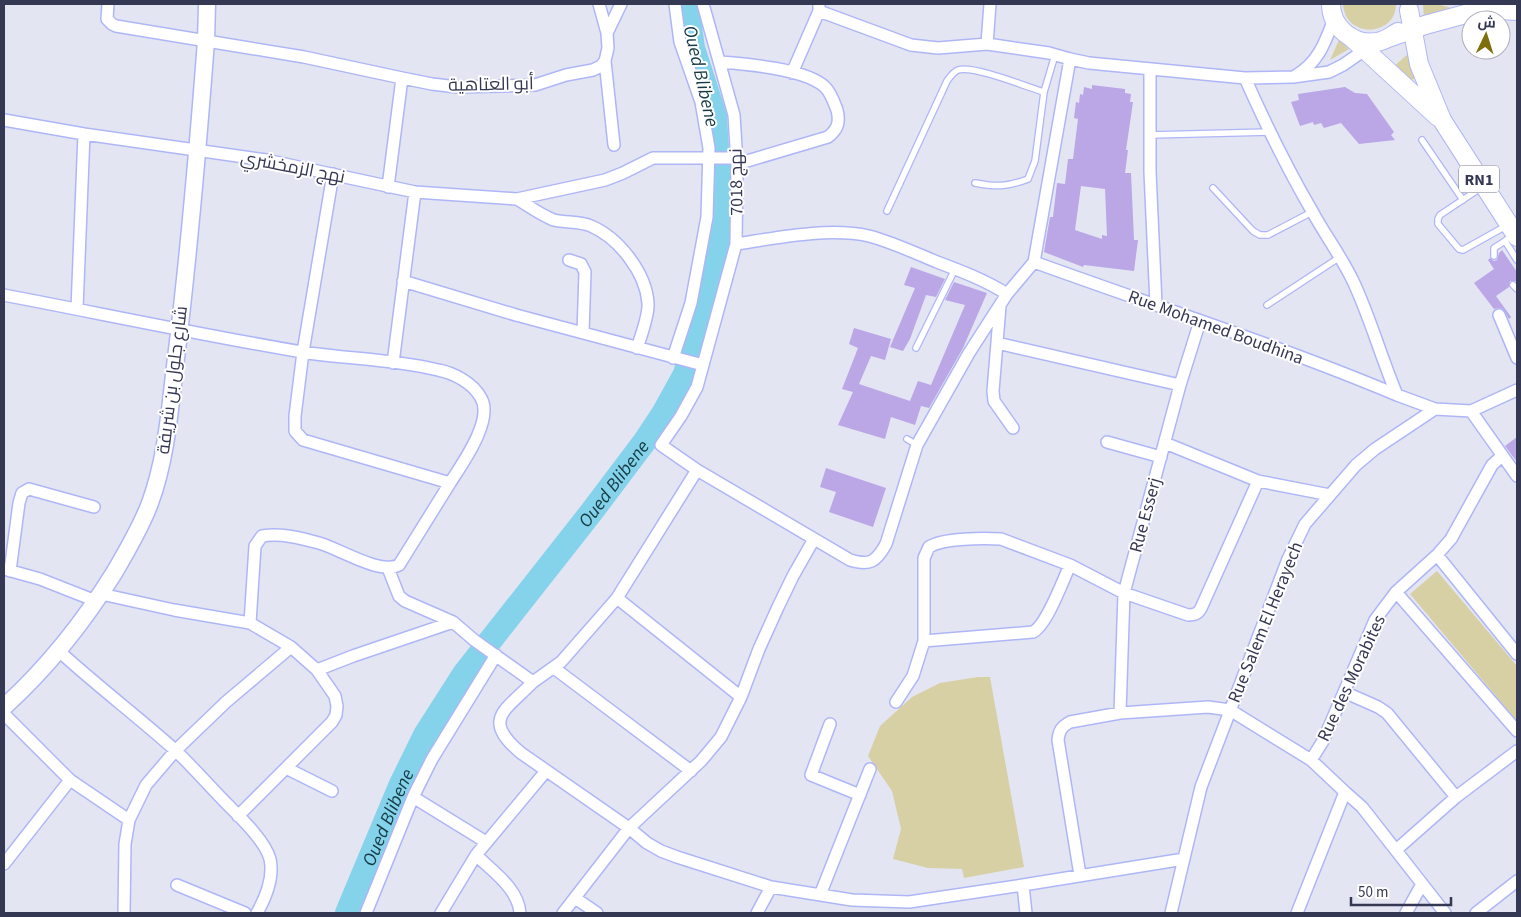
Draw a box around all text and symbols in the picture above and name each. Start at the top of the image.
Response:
north arrow [1461,10,1511,60]
text: ش [1477,12,1497,34]
water label: Oued Blibene [676,23,725,130]
street label: أبو العتاهية [448,71,534,98]
street label: نهج الزمخشري [238,145,347,191]
street label: نهج 7018 [723,148,750,216]
road number: RN1 [1459,165,1499,192]
street label: Rue Mohamed Boudhina [1125,284,1307,371]
street label: شارع جلول بن شريفة [151,305,194,456]
water label: Oued Blibene [572,435,656,534]
street label: Rue Esserj [1123,475,1167,555]
street label: Rue Salem El Herayech [1222,538,1309,707]
street label: Rue des Morabites [1311,611,1392,746]
water label: Oued Blibene [356,764,421,871]
scale bar [1351,874,1451,906]
text: 50 m [1358,882,1388,903]

